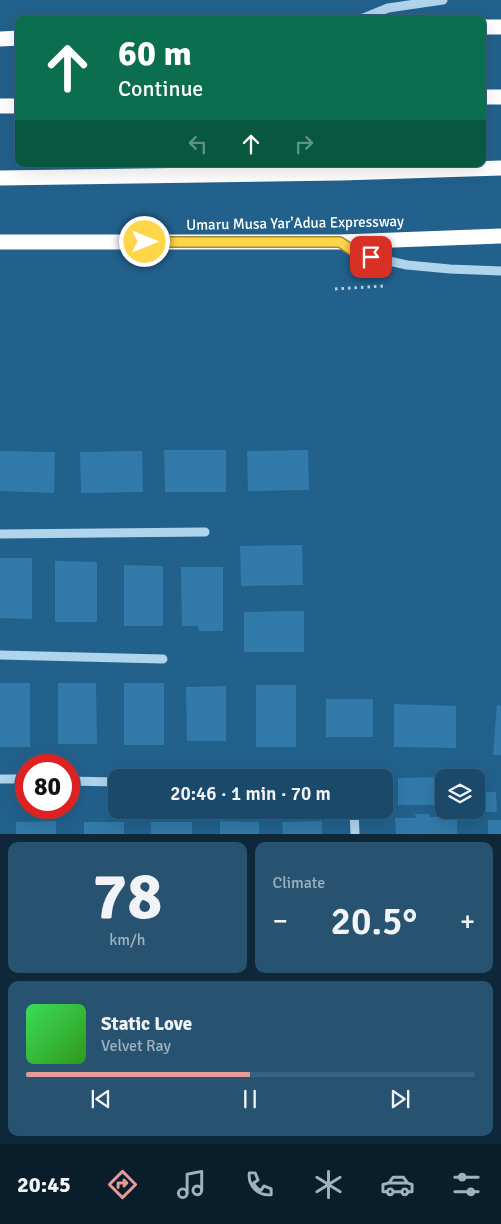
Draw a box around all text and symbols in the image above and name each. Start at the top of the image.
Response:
text: 60 m [118,32,192,75]
icon: ahead [35,35,100,100]
text: Continue [118,75,203,102]
icon: left [184,130,212,158]
icon: ahead [237,130,265,158]
icon: right [290,130,318,158]
street label: Umaru Musa Yar'Adua Expressway [186,212,404,234]
position arrow [118,215,170,267]
pin [350,236,392,278]
icon: arrive [357,243,385,271]
speed limit sign: 80 [15,754,80,819]
map controls [435,769,485,819]
button: layers [435,769,485,819]
text: 20:46 · 1 min · 70 m [170,782,331,806]
text: 78 [92,857,162,937]
text: Climate [273,873,325,893]
text: 20.5° [330,898,417,945]
text: − [273,904,288,938]
text: + [460,904,475,938]
text: km/h [109,930,145,950]
text: Static Love [101,1012,192,1036]
text: Velvet Ray [101,1036,171,1056]
icon: previous [87,1085,115,1113]
icon: pause [236,1085,264,1113]
icon: next [386,1085,414,1113]
icon: directions [105,1167,140,1202]
icon: music [174,1167,209,1202]
icon: phone [242,1167,277,1202]
icon: climate [311,1167,346,1202]
icon: car [380,1167,415,1202]
icon: filters [449,1167,484,1202]
text: 20:45 [17,1171,71,1198]

